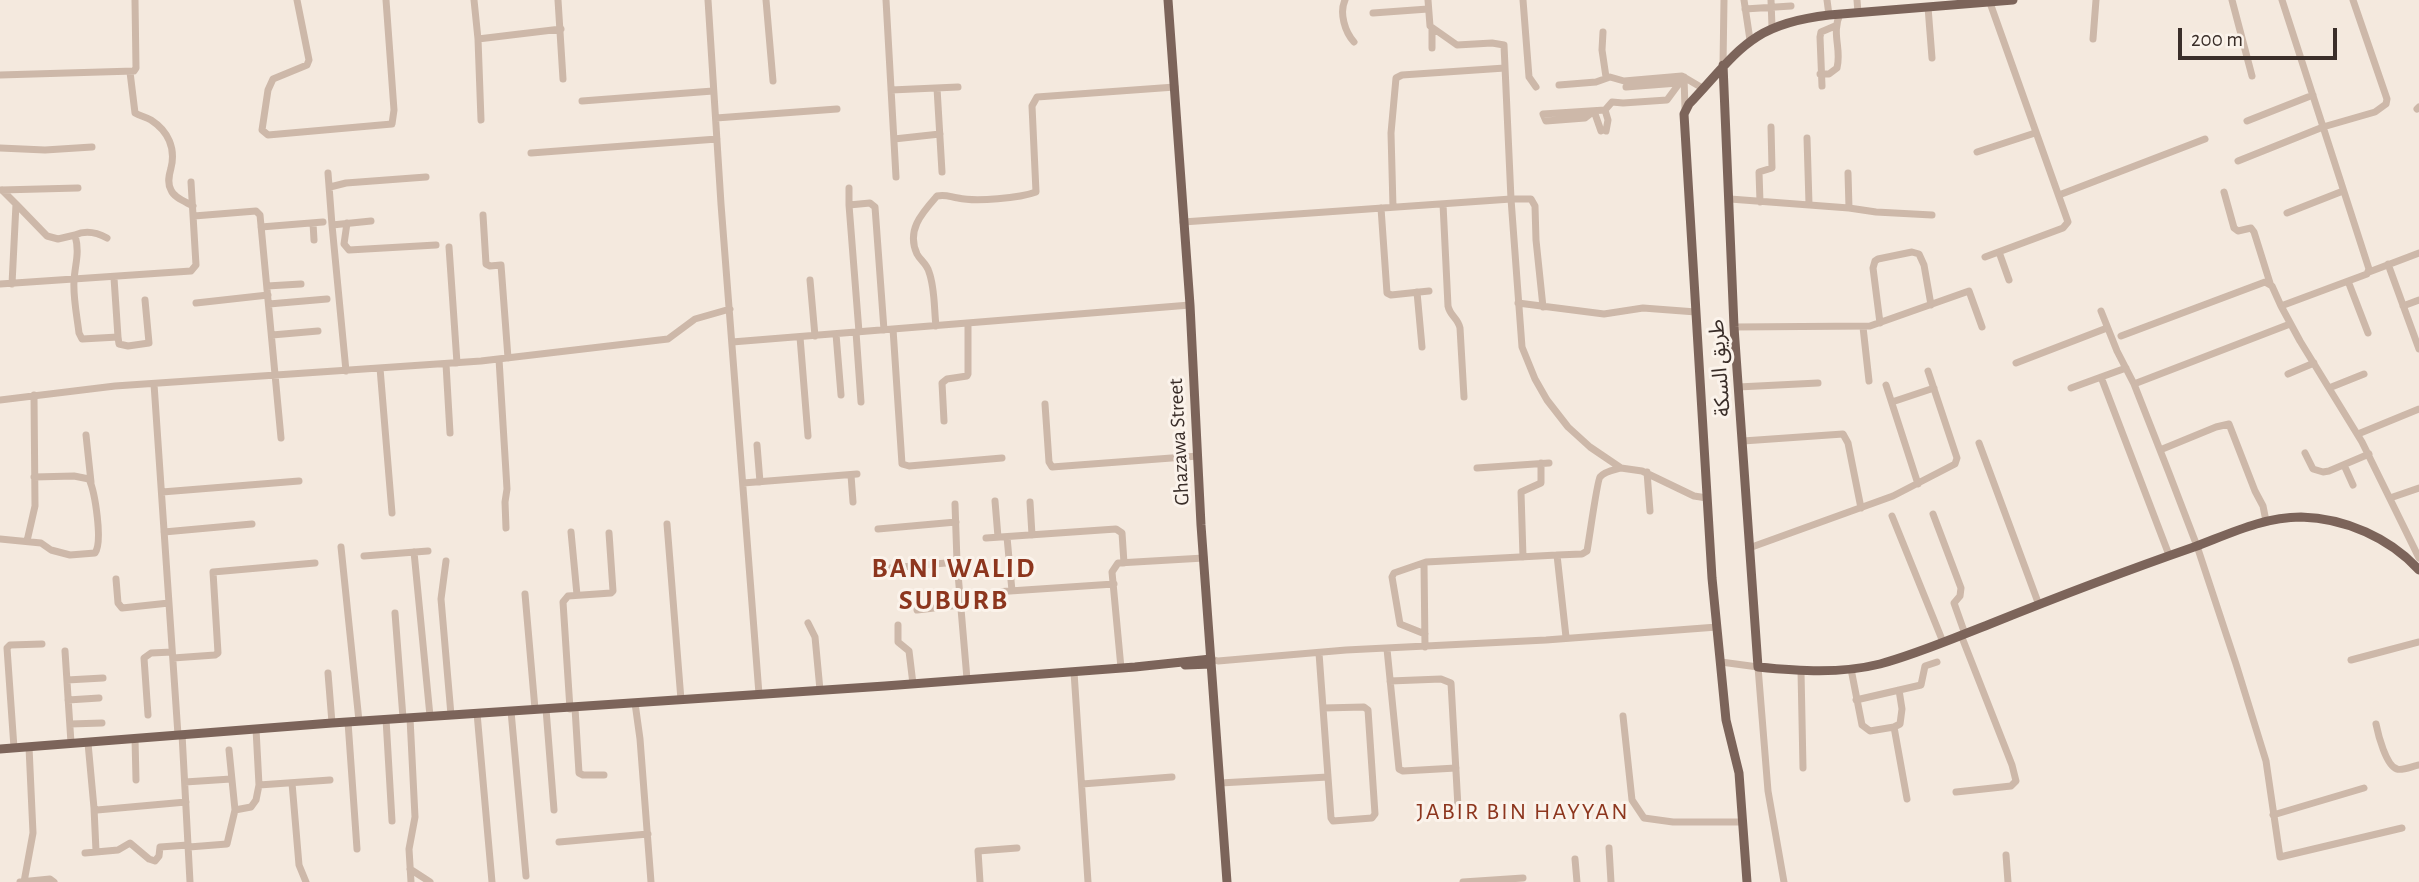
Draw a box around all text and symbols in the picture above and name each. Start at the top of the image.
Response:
scale bar [2181,14,2340,58]
text: 200 m [2191,29,2243,50]
street label: طريق السكة [1704,318,1736,418]
street label: Ghazawa Street [1163,378,1195,506]
district label: BANI WALID SUBURB [873,552,1035,618]
district label: JABIR BIN HAYYAN [1418,798,1628,826]

